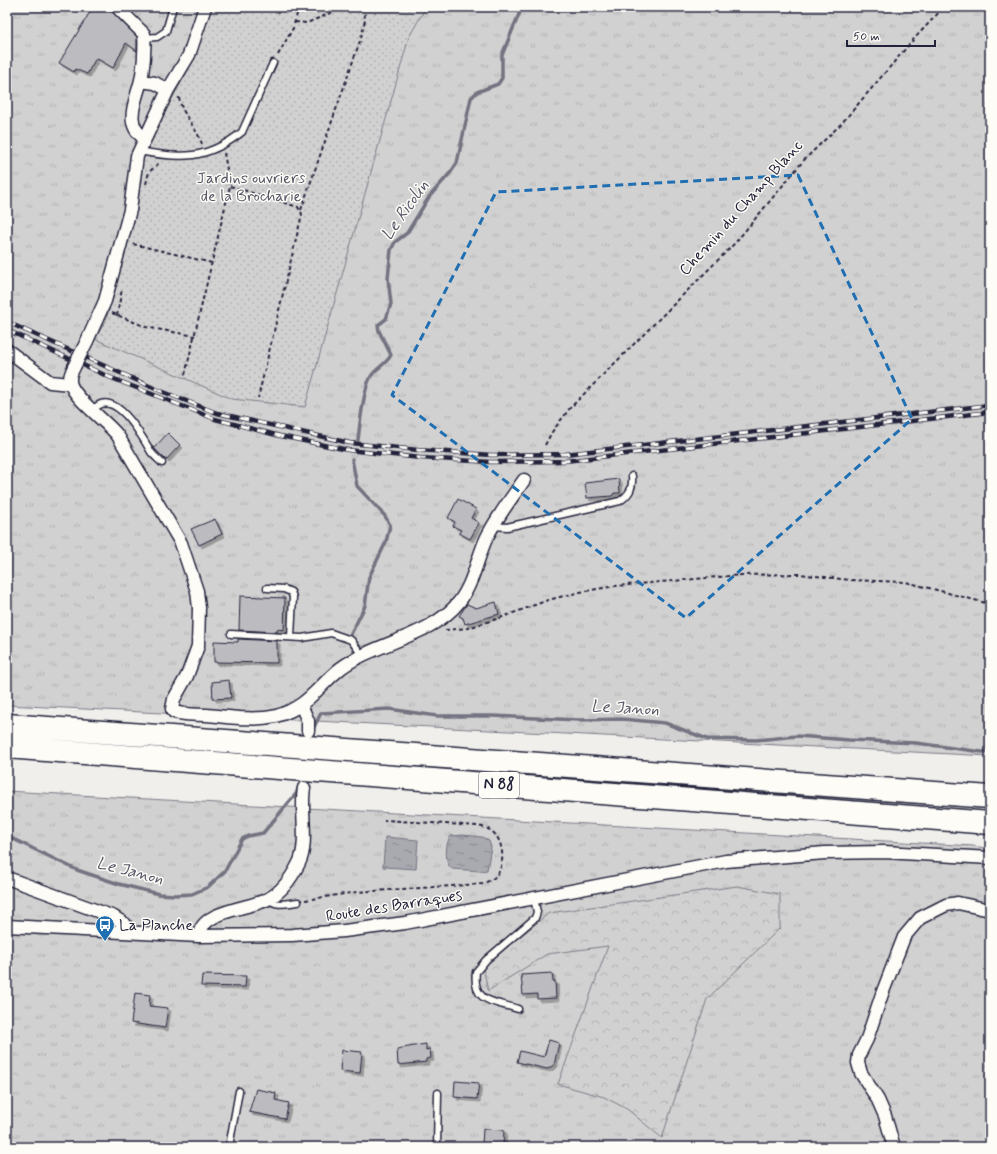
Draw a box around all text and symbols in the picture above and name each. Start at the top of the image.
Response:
scale bar [847,22,935,48]
text: 50 m [853,29,880,45]
street label: Chemin du Champ Blanc [675,135,808,280]
park label: Jardins ouvriers de la Brocharie [197,168,305,207]
water label: Le Ricolin [376,176,434,244]
water label: Le Janon [590,695,660,721]
road number: N 88 [479,772,519,798]
water label: Le Janon [94,852,166,890]
street label: Route des Barraques [324,885,464,927]
bus stop icon: La Planche [94,914,116,942]
place label: La Planche [119,915,193,936]

